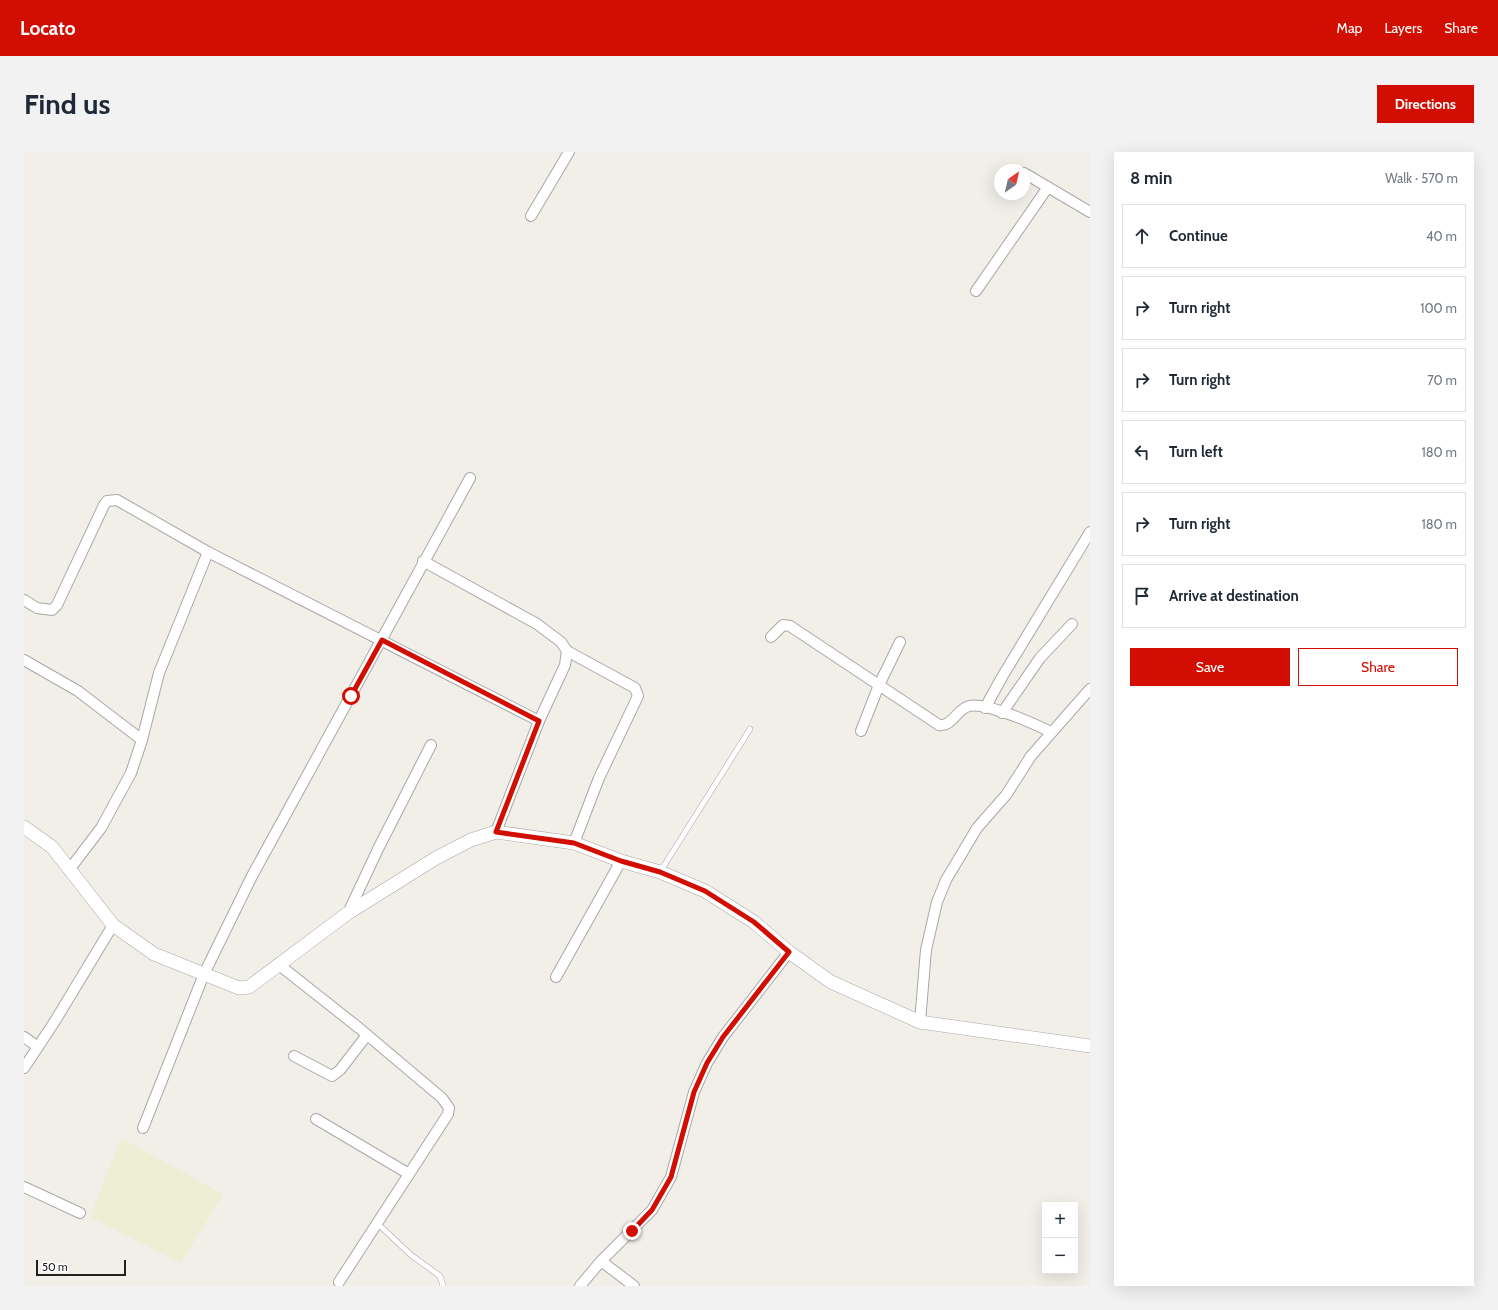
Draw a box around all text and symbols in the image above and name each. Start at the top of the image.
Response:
text: Locato [20,17,76,40]
text: Map [1337,19,1362,37]
text: Layers [1384,19,1422,37]
text: Share [1444,19,1478,37]
button: Directions [1377,85,1474,123]
text: Find us [24,87,110,121]
north arrow [994,164,1030,200]
text: 8 min [1130,168,1172,188]
text: Walk · 570 m [1385,170,1458,186]
icon: ahead [1131,225,1153,247]
text: Continue [1169,227,1228,245]
text: 40 m [1426,228,1457,244]
icon: right [1131,297,1153,319]
text: Turn right [1169,299,1230,317]
text: 100 m [1420,300,1457,316]
icon: right [1131,369,1153,391]
text: Turn right [1169,371,1230,389]
text: 70 m [1427,372,1457,388]
icon: left [1131,441,1153,463]
text: Turn left [1169,443,1223,461]
text: 180 m [1421,444,1457,460]
icon: right [1131,513,1153,535]
text: Turn right [1169,515,1230,533]
text: 180 m [1421,516,1457,532]
icon: arrive [1131,585,1153,607]
text: Arrive at destination [1169,587,1299,605]
button: Save [1130,648,1290,686]
button: Share [1298,648,1458,686]
route start [342,687,360,705]
map controls [1042,1202,1078,1274]
button: + [1042,1202,1078,1238]
route end [623,1222,641,1240]
button: − [1042,1238,1078,1274]
scale bar [36,1258,126,1277]
text: 50 m [42,1260,68,1274]

